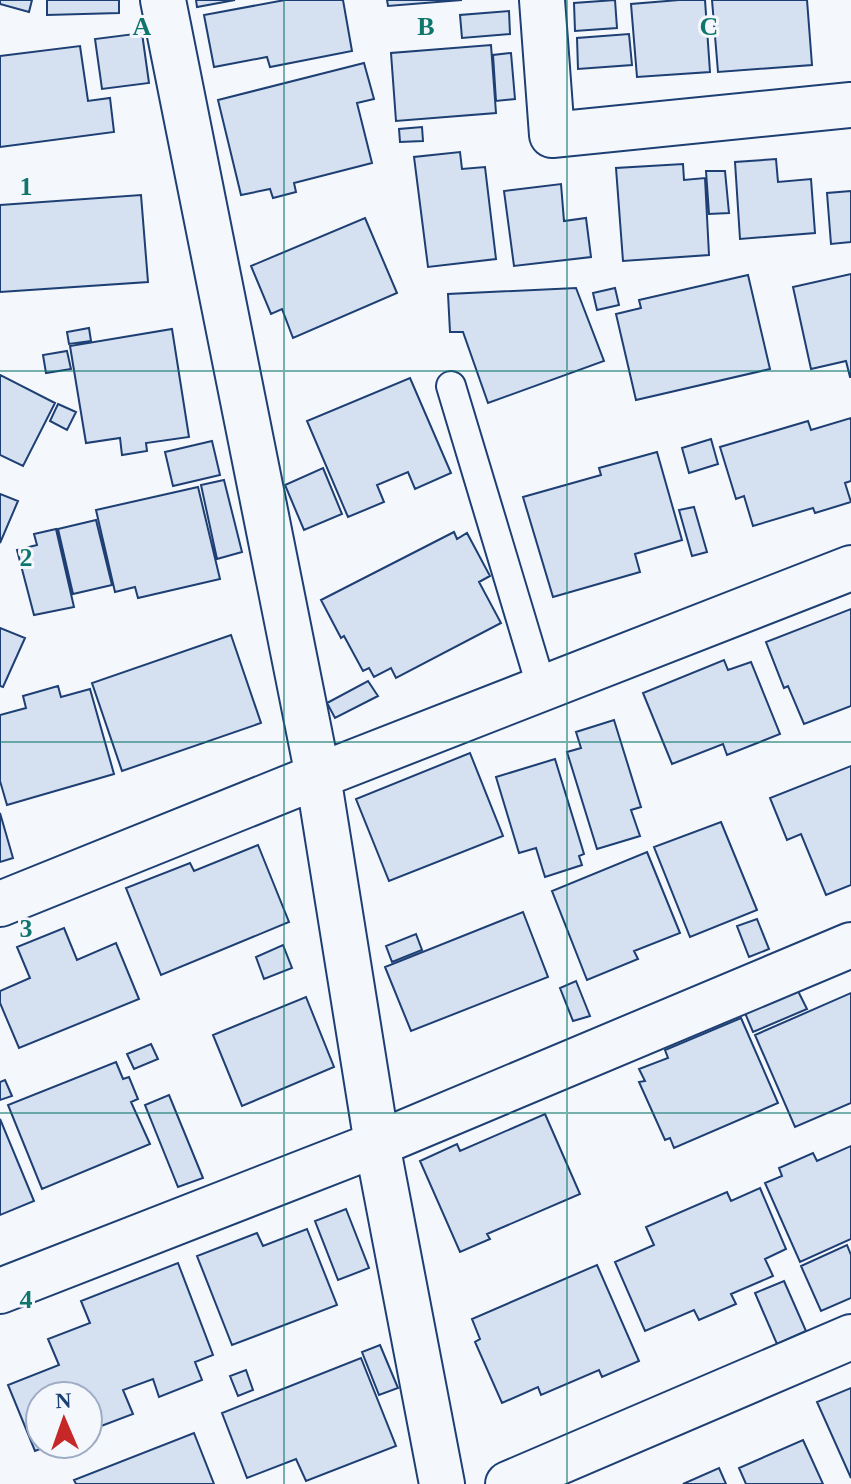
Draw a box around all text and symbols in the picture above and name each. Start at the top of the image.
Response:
text: A [133,12,152,41]
text: B [417,12,435,41]
text: C [700,12,718,41]
text: 1 [20,172,33,201]
text: 2 [20,543,33,572]
text: 3 [20,914,33,943]
text: 4 [20,1285,33,1314]
north arrow [24,1380,104,1460]
text: N [55,1388,72,1413]

